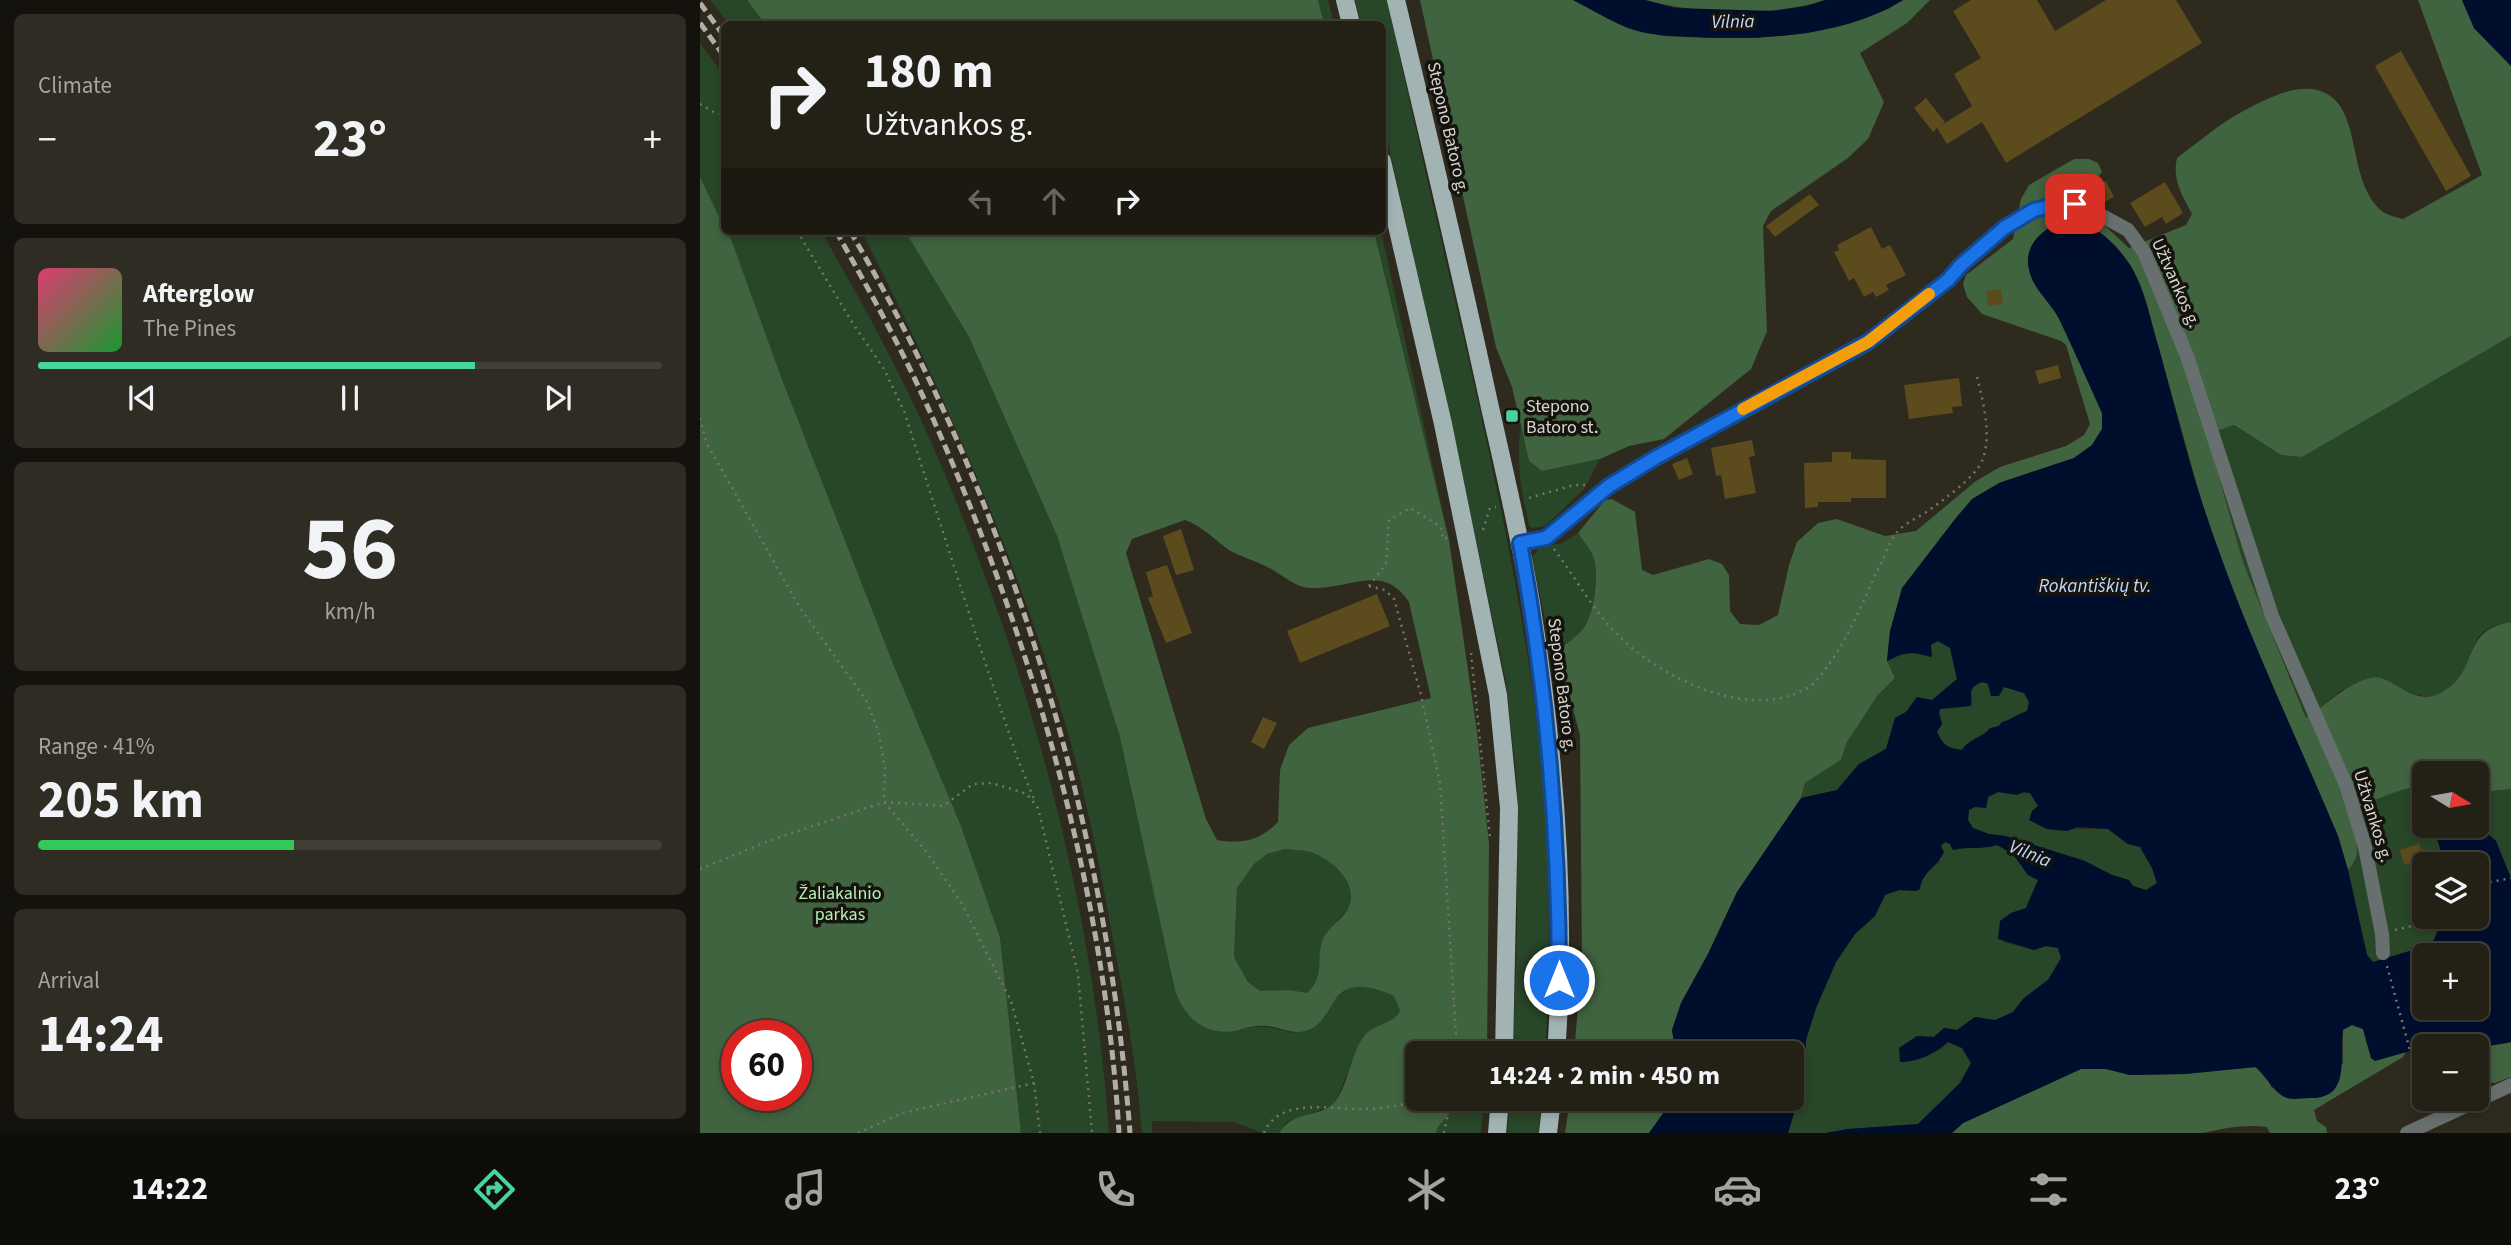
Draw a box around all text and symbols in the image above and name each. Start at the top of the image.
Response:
water label: Vilnia [1711,8,1755,36]
text: 180 m [864,37,993,107]
icon: right [749,49,840,140]
street label: Stepono Batoro g. [1421,59,1475,197]
text: Climate [38,69,112,102]
text: Užtvankos g. [864,102,1033,148]
text: 23° [313,103,387,177]
text: − [38,113,57,167]
text: + [643,113,662,167]
pin [2045,174,2105,234]
icon: left [962,182,1000,220]
icon: ahead [1035,182,1073,220]
icon: right [1108,182,1146,220]
icon: arrive [2056,185,2094,223]
street label: Užtvankos g. [2145,234,2207,332]
text: Afterglow [143,275,254,312]
text: The Pines [143,312,236,345]
icon: previous [123,379,161,417]
icon: pause [331,379,369,417]
icon: next [539,379,577,417]
place label: Stepono Batoro st. [1526,394,1598,440]
marker: Stepono Batoro st. [1504,408,1520,424]
text: 56 [302,485,398,614]
water label: Rokantiškių tv. [2038,573,2152,600]
text: km/h [324,595,376,628]
street label: Stepono Batoro g. [1541,617,1583,753]
text: Range · 41% [38,730,155,763]
north arrow [2412,761,2488,838]
map controls [2412,761,2489,1111]
text: 205 km [38,764,204,838]
street label: Užtvankos g. [2347,767,2399,865]
water label: Vilnia [2005,833,2055,875]
button: layers [2412,852,2489,929]
park label: Žaliakalnio parkas [799,881,882,927]
position arrow [1522,943,1596,1017]
button: + [2412,943,2489,1020]
text: Arrival [38,964,100,997]
text: 14:24 [38,998,163,1072]
speed limit sign: 60 [721,1020,812,1111]
button: − [2412,1034,2489,1111]
text: 14:24 · 2 min · 450 m [1489,1057,1720,1094]
icon: directions [470,1165,519,1214]
icon: music [781,1165,830,1214]
icon: phone [1091,1165,1140,1214]
icon: climate [1402,1165,1451,1214]
icon: car [1713,1165,1762,1214]
icon: filters [2024,1165,2073,1214]
text: 14:22 [131,1166,208,1212]
text: 23° [2335,1166,2380,1212]

